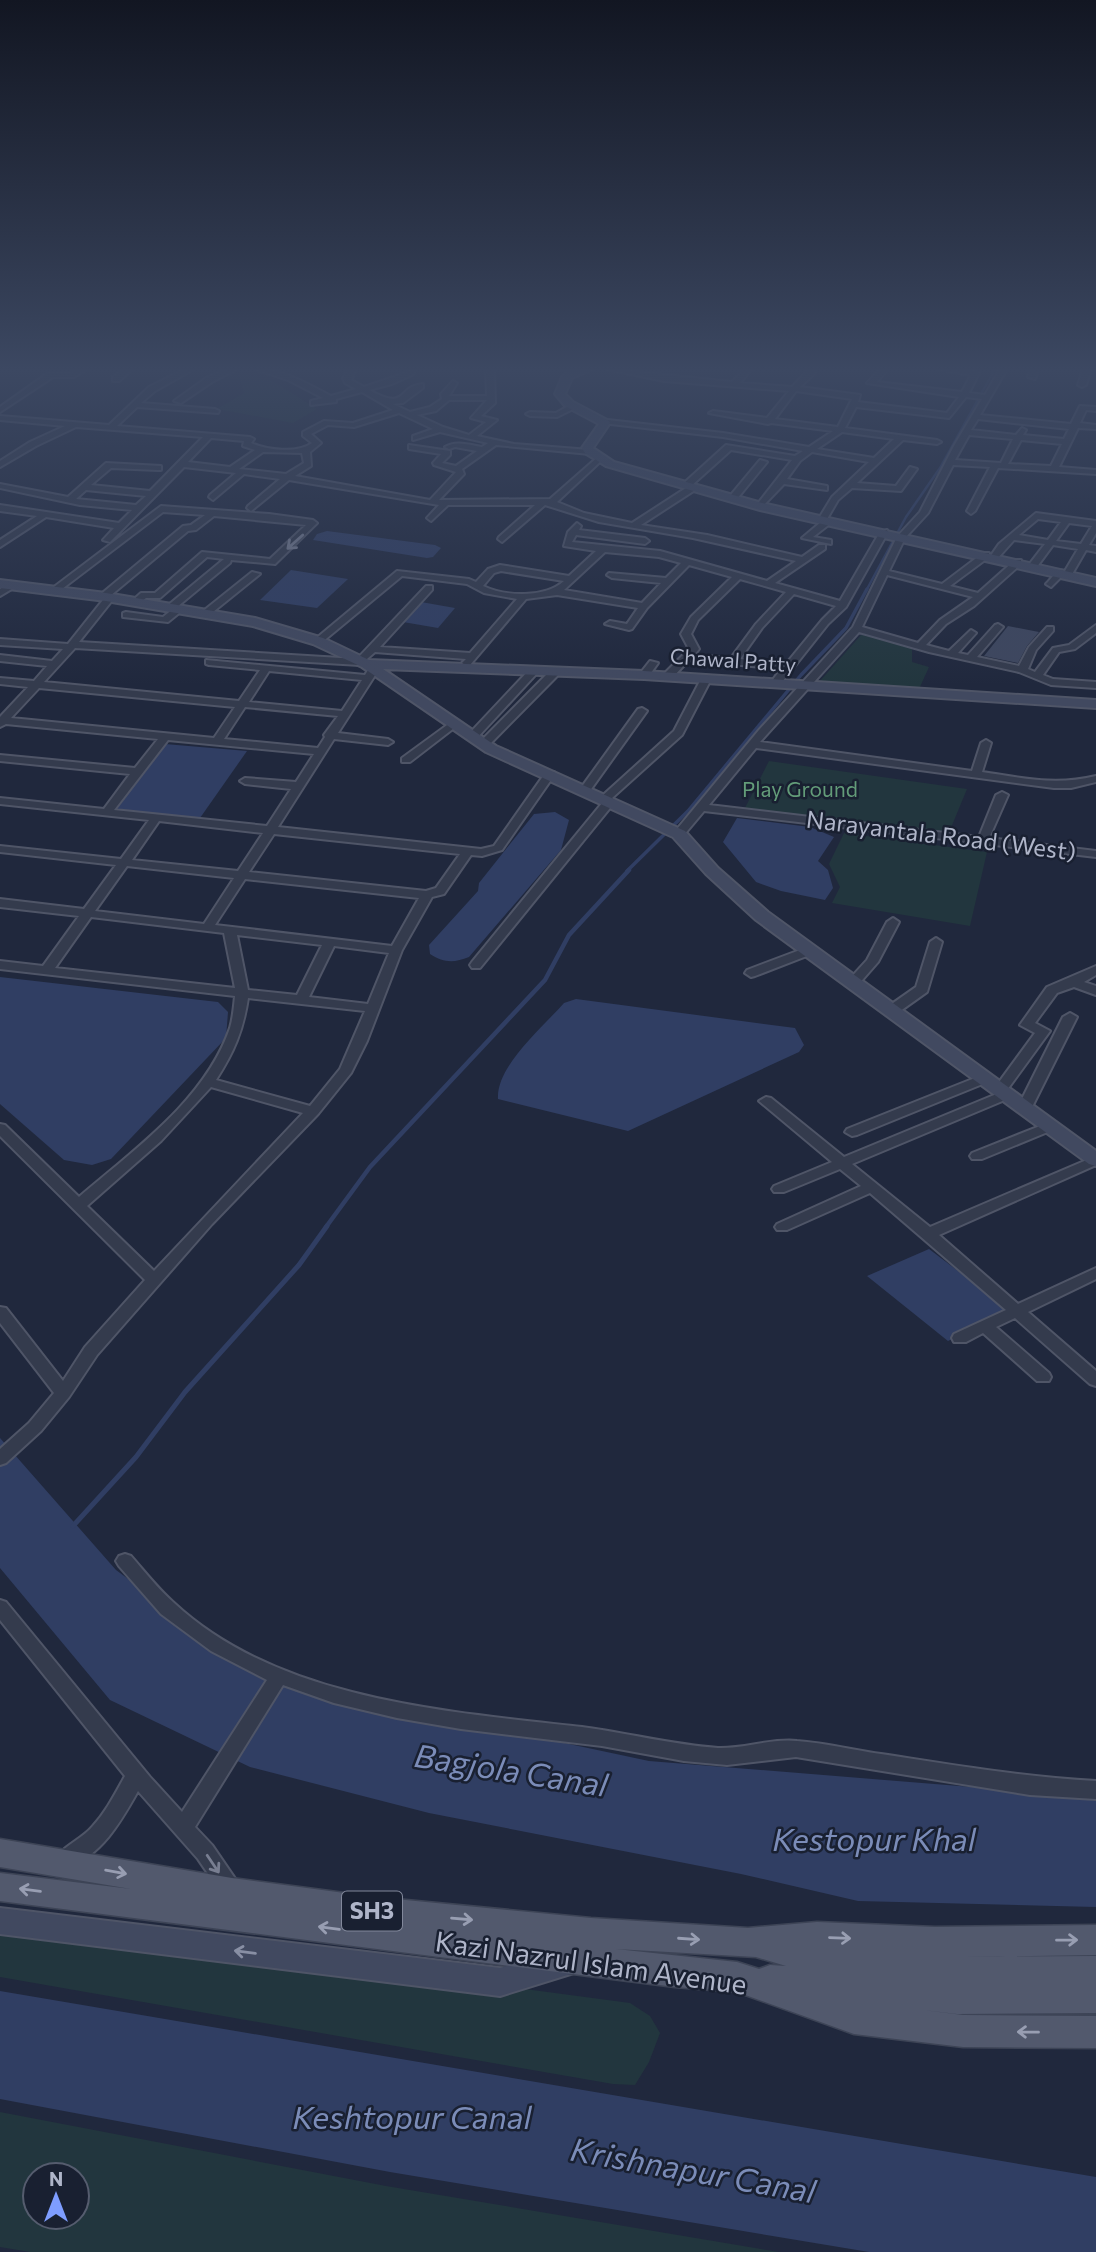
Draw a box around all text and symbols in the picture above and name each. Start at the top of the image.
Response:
one-way arrow [287,533,304,550]
street label: Chawal Patty [669,643,797,676]
park label: Play Ground [742,776,858,801]
street label: Narayantala Road (West) [805,804,1078,865]
water label: Bagjola Canal [412,1734,612,1804]
water label: Kestopur Khal [772,1818,977,1858]
one-way arrow [206,1853,220,1873]
one-way arrow [104,1866,127,1879]
one-way arrow [19,1884,42,1897]
road number: SH3 [342,1892,402,1930]
one-way arrow [450,1913,473,1926]
one-way arrow [318,1922,341,1935]
street label: Kazi Nazrul Islam Avenue [433,1923,749,2001]
one-way arrow [828,1931,851,1944]
one-way arrow [677,1933,700,1946]
one-way arrow [1056,1934,1079,1947]
one-way arrow [235,1945,257,1958]
one-way arrow [1017,2025,1040,2039]
water label: Keshtopur Canal [292,2096,533,2136]
water label: Krishnapur Canal [568,2128,820,2210]
north arrow [21,2161,91,2231]
text: N [49,2167,63,2190]

